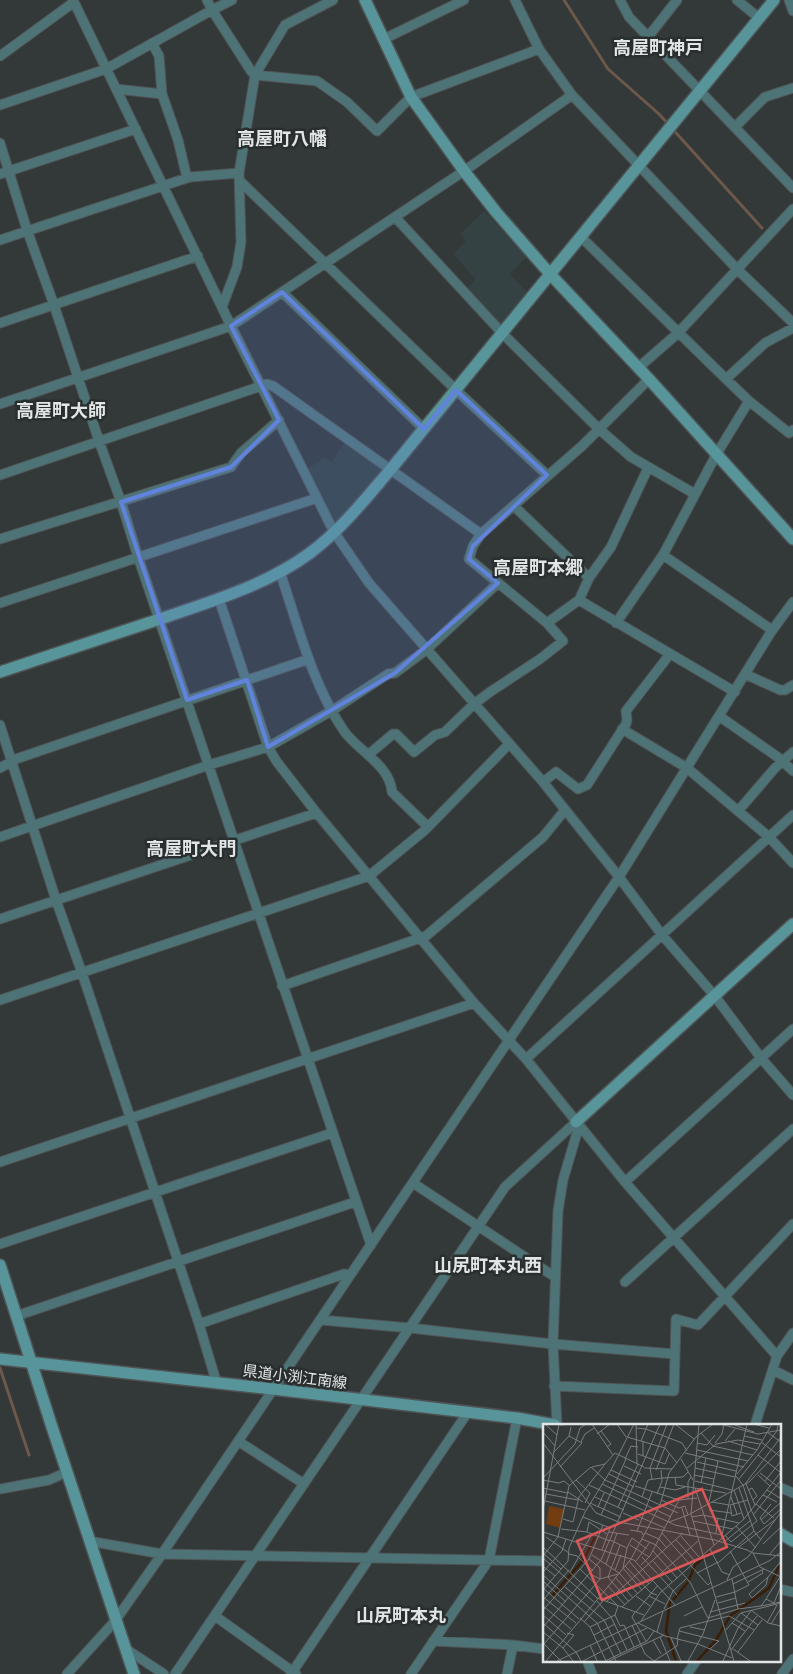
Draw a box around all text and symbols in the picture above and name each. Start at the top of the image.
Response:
district label: 高屋町神戸 [613,37,703,59]
district label: 高屋町八幡 [237,128,327,150]
district label: 高屋町大師 [16,400,106,422]
district label: 高屋町本郷 [493,557,583,579]
district label: 高屋町大門 [146,838,236,860]
district label: 山尻町本丸西 [434,1255,542,1277]
street label: 県道小渕江南線 [242,1362,348,1392]
inset map [543,1424,780,1662]
district label: 山尻町本丸 [356,1605,446,1627]

